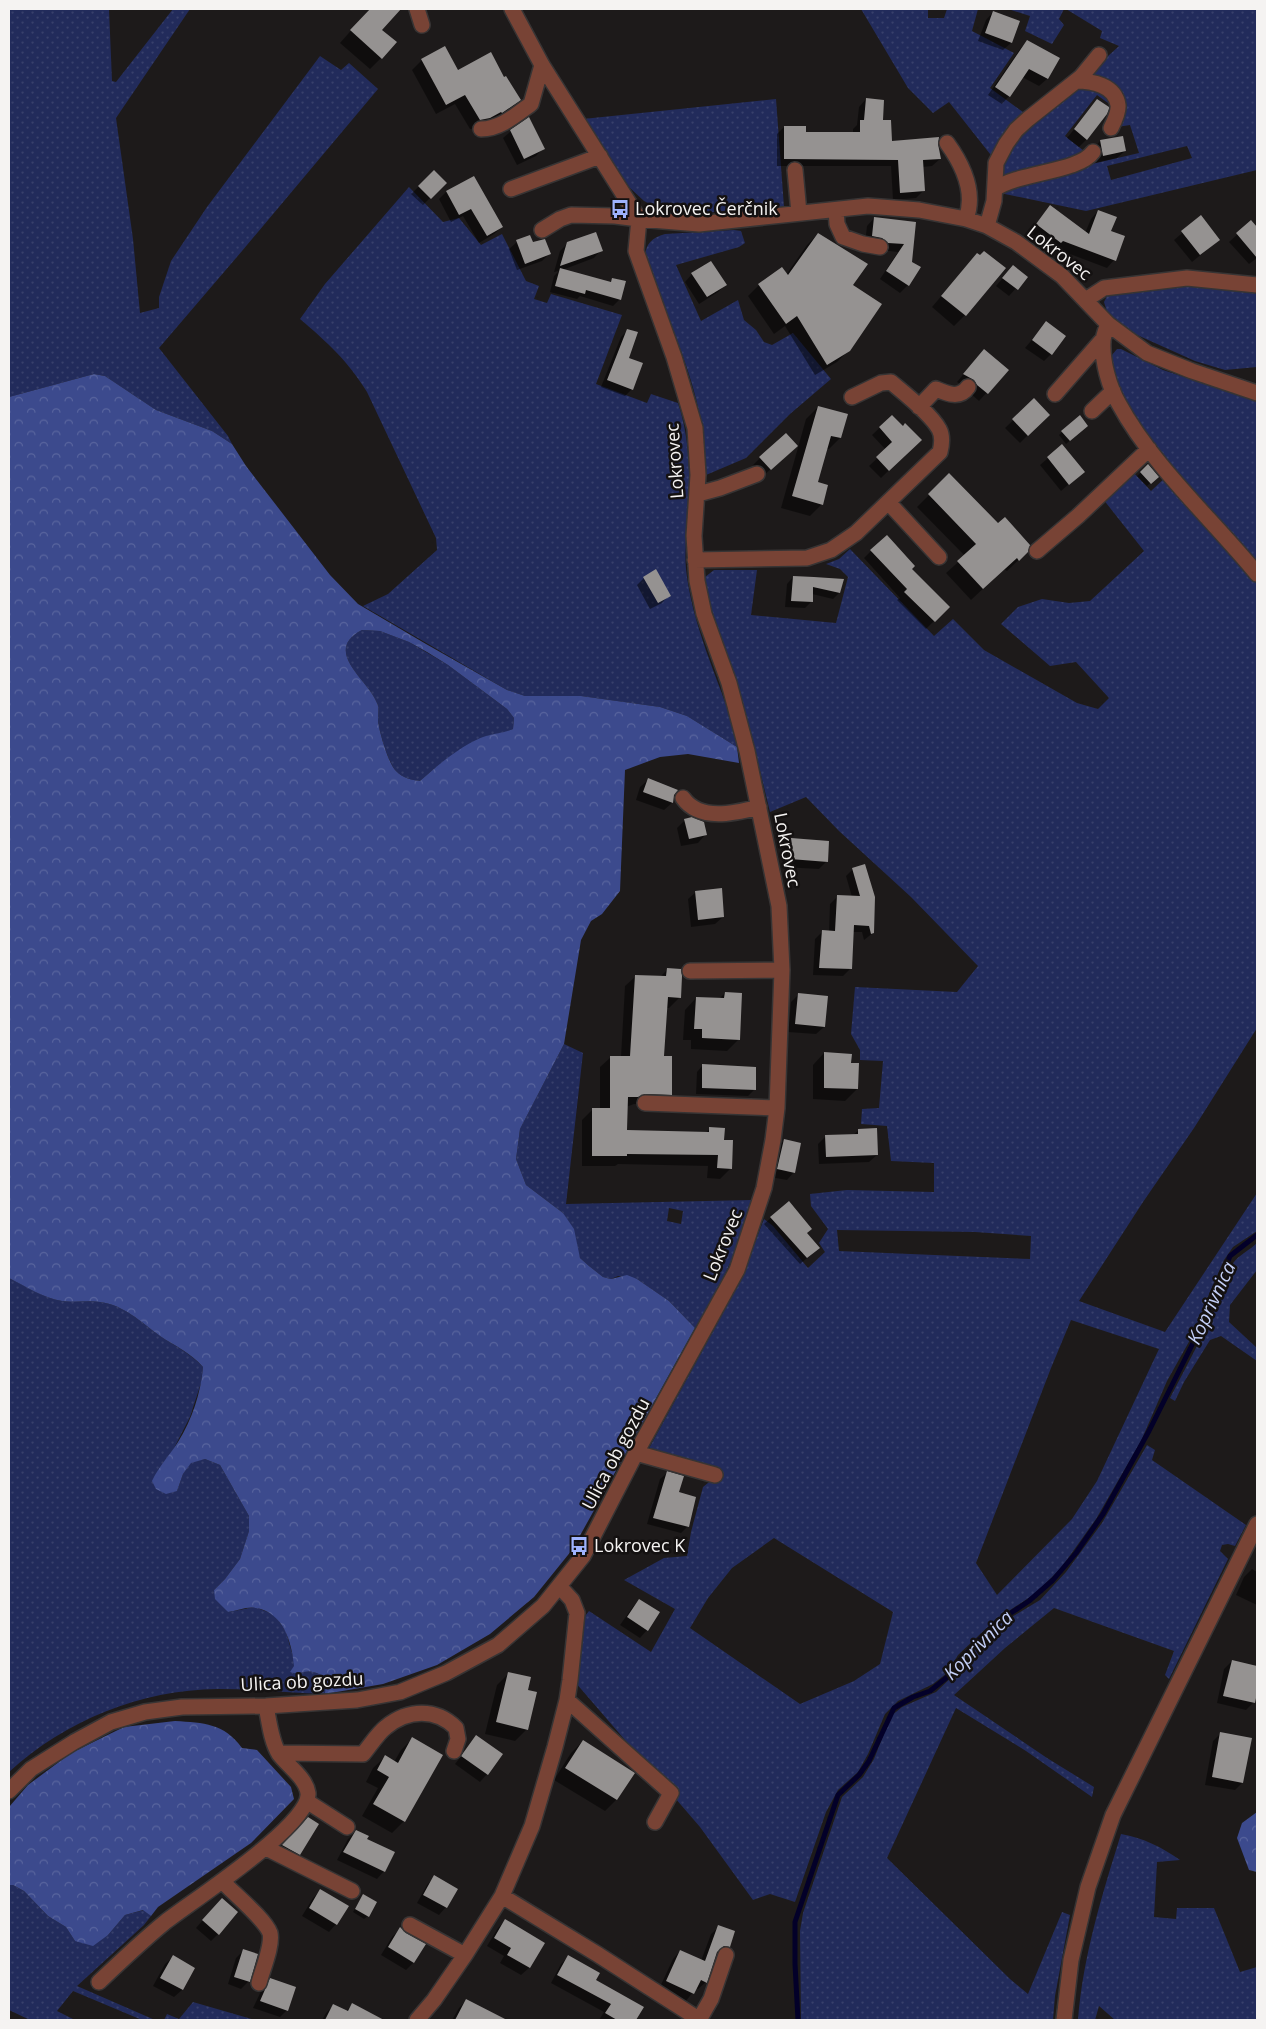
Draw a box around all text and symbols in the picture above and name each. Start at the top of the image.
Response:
place label: Lokrovec Čerčnik [635,196,778,220]
bus stop icon: Lokrovec Čerčnik [609,198,631,220]
street label: Lokrovec [1022,219,1097,285]
street label: Lokrovec [659,422,689,500]
street label: Lokrovec [769,810,807,890]
street label: Lokrovec [697,1205,747,1284]
water label: Koprivnica [1181,1257,1242,1349]
street label: Ulica ob gozdu [576,1394,655,1514]
place label: Lokrovec K [594,1533,686,1557]
bus stop icon: Lokrovec K [568,1535,590,1557]
water label: Koprivnica [938,1604,1019,1685]
street label: Ulica ob gozdu [240,1666,364,1696]

